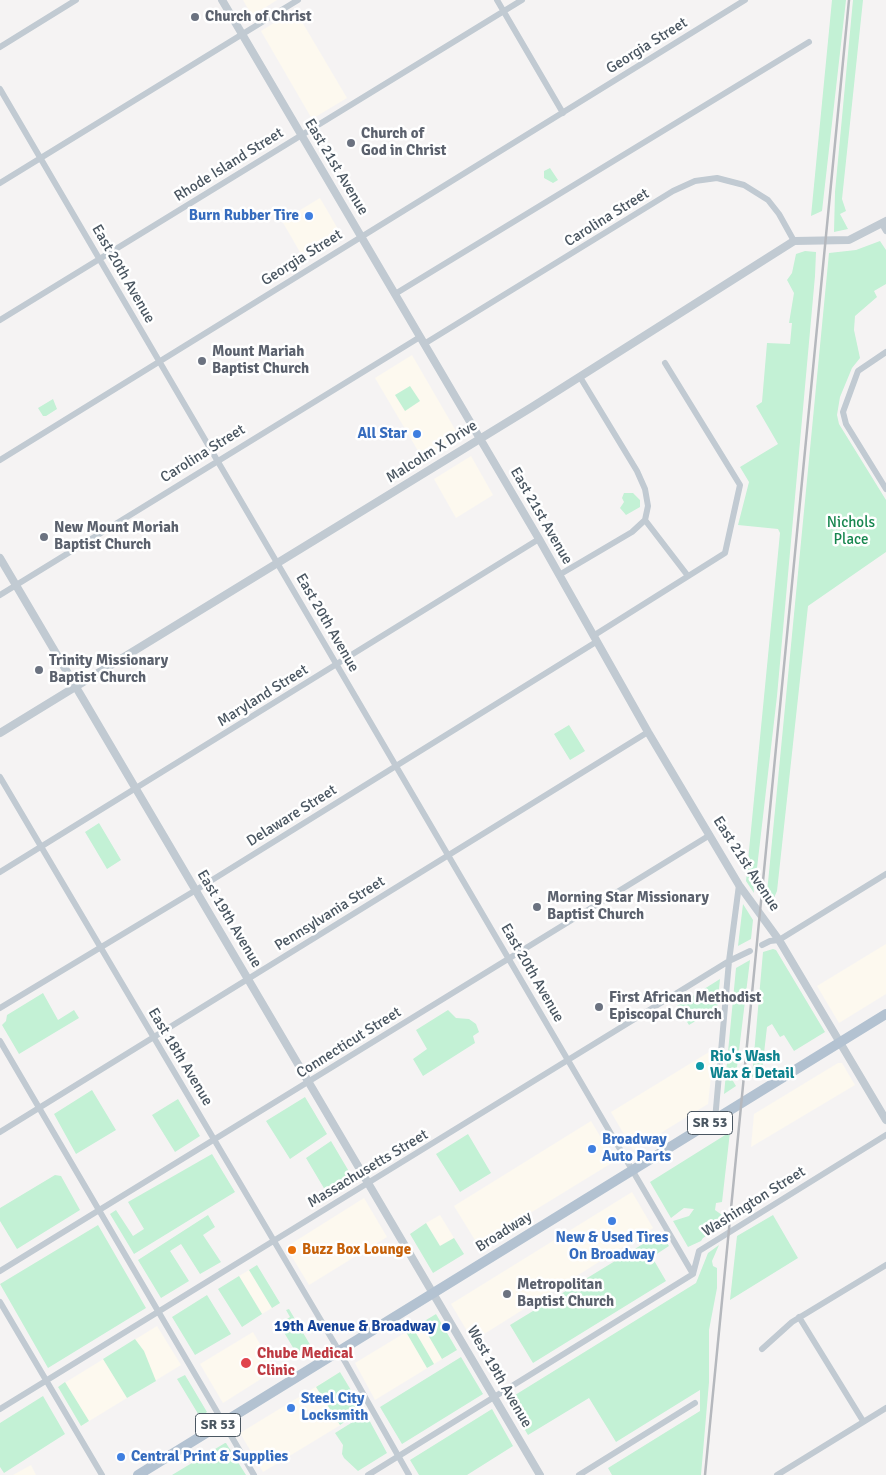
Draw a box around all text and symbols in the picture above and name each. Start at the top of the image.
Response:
place label: Church of Christ [205,8,312,26]
marker: Church of Christ [189,11,201,23]
street label: Georgia Street [603,14,691,78]
street label: East 21st Avenue [300,116,372,218]
street label: Rhode Island Street [171,124,287,206]
place label: Church of God in Christ [361,125,446,160]
marker: Church of God in Christ [345,137,357,149]
street label: Carolina Street [561,185,653,251]
place label: Burn Rubber Tire [189,207,299,225]
marker: Burn Rubber Tire [303,210,315,222]
street label: East 20th Avenue [87,221,159,327]
street label: Georgia Street [258,226,346,290]
place label: Mount Mariah Baptist Church [212,343,309,378]
marker: Mount Mariah Baptist Church [196,355,208,367]
street label: Malcolm X Drive [383,417,481,487]
street label: Carolina Street [157,421,249,487]
place label: All Star [357,425,407,443]
marker: All Star [411,428,423,440]
street label: East 21st Avenue [506,464,576,568]
park label: Nichols Place [827,514,875,549]
place label: New Mount Moriah Baptist Church [54,519,179,554]
marker: New Mount Moriah Baptist Church [38,531,50,543]
street label: East 20th Avenue [291,570,363,676]
place label: Trinity Missionary Baptist Church [49,652,168,687]
street label: Maryland Street [214,661,312,731]
marker: Trinity Missionary Baptist Church [33,664,45,676]
street label: Delaware Street [244,781,340,851]
street label: East 21st Avenue [709,813,783,915]
street label: East 19th Avenue [193,867,265,971]
street label: Pennsylvania Street [272,873,388,955]
place label: Morning Star Missionary Baptist Church [547,889,709,924]
marker: Morning Star Missionary Baptist Church [531,901,543,913]
street label: East 20th Avenue [496,920,568,1026]
place label: First African Methodist Episcopal Church [609,989,761,1024]
marker: First African Methodist Episcopal Church [593,1001,605,1013]
street label: Connecticut Street [293,1004,405,1082]
street label: East 18th Avenue [144,1005,216,1109]
place label: Rio's Wash Wax & Detail [710,1048,794,1083]
marker: Rio's Wash Wax & Detail [694,1060,706,1072]
road number: SR 53 [688,1112,732,1134]
street label: Massachusetts Street [305,1126,431,1212]
place label: Broadway Auto Parts [602,1131,671,1166]
marker: Broadway Auto Parts [586,1143,598,1155]
street label: Washington Street [699,1163,809,1241]
street label: Broadway [473,1208,535,1256]
marker: New & Used Tires On Broadway [606,1215,618,1227]
place label: New & Used Tires On Broadway [556,1229,668,1264]
place label: Buzz Box Lounge [302,1241,411,1259]
marker: Buzz Box Lounge [286,1244,298,1256]
place label: Metropolitan Baptist Church [517,1276,614,1311]
marker: Metropolitan Baptist Church [501,1288,513,1300]
place label: 19th Avenue & Broadway [274,1318,436,1336]
marker: 19th Avenue & Broadway [440,1321,452,1333]
street label: West 19th Avenue [463,1323,535,1431]
place label: Chube Medical Clinic [257,1345,353,1380]
marker: Chube Medical Clinic [239,1356,253,1370]
place label: Steel City Locksmith [301,1390,368,1425]
marker: Steel City Locksmith [285,1402,297,1414]
road number: SR 53 [196,1414,240,1436]
place label: Central Print & Supplies [131,1448,288,1466]
marker: Central Print & Supplies [115,1451,127,1463]

